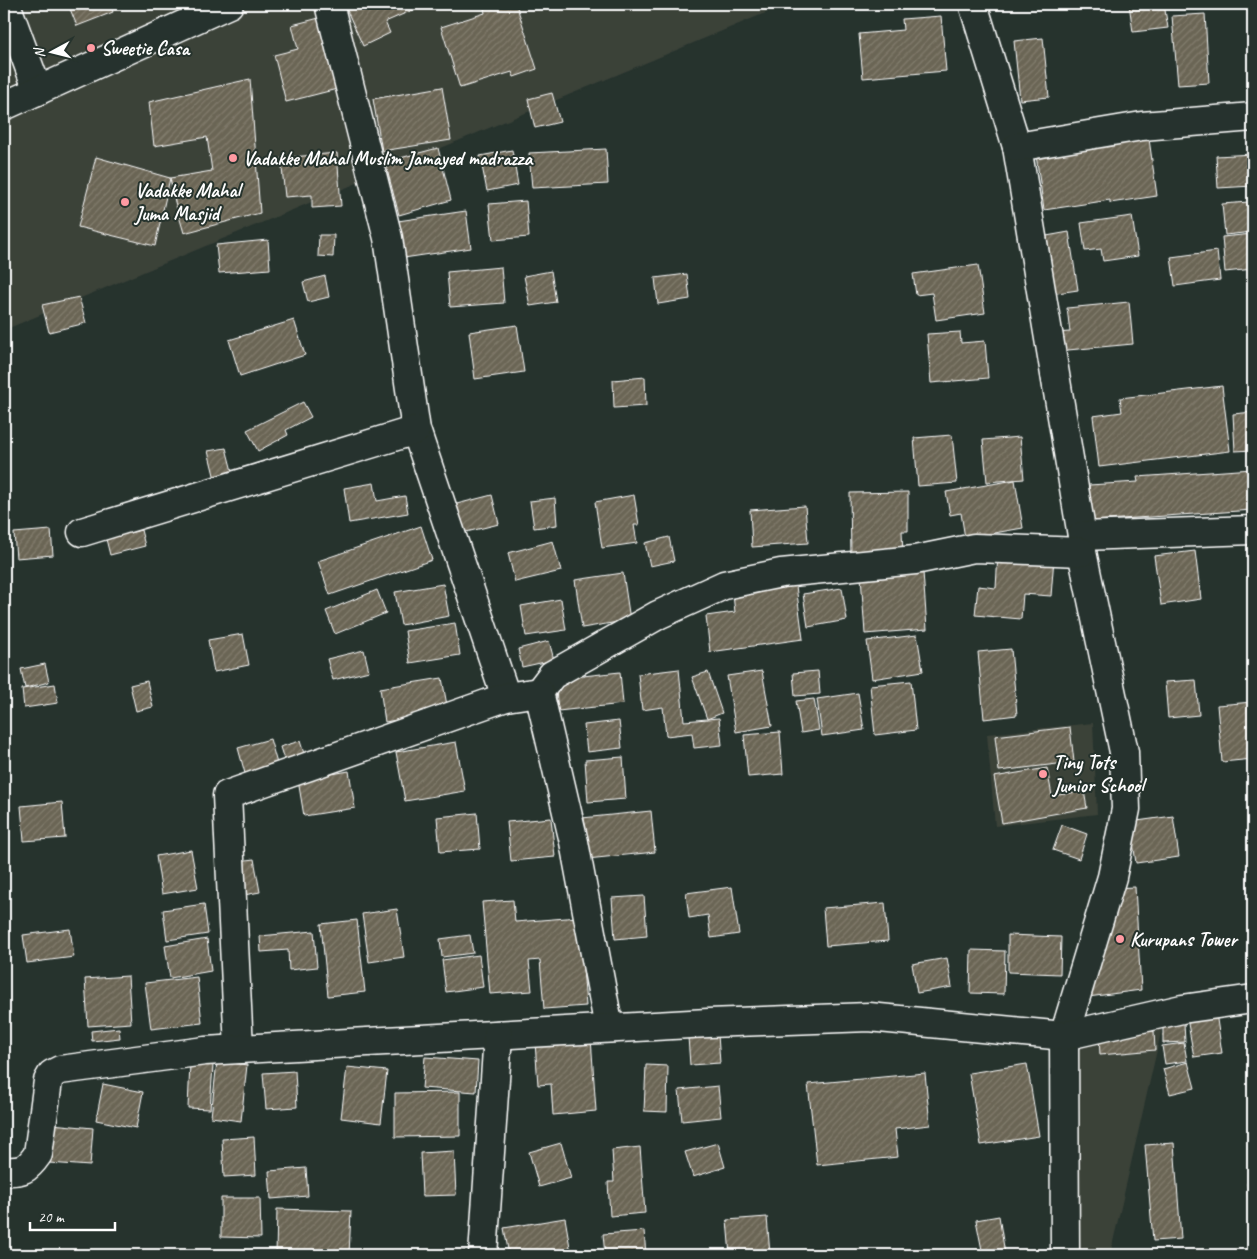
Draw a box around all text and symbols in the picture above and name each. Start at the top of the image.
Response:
north arrow [28,28,78,78]
place label: Sweetie Casa [101,36,191,61]
marker: Sweetie Casa [85,42,97,54]
text: N [30,46,49,59]
place label: Vadakke Mahal Muslim Jamayed madrazza [243,146,534,171]
marker: Vadakke Mahal Muslim Jamayed madrazza [227,152,239,164]
place label: Vadakke Mahal Juma Masjid [133,178,244,226]
marker: Vadakke Mahal Juma Masjid [119,196,131,208]
place label: Tiny Tots Junior School [1051,750,1147,798]
marker: Tiny Tots Junior School [1037,768,1049,780]
place label: Kurupans Tower [1130,927,1240,952]
marker: Kurupans Tower [1114,933,1126,945]
scale bar [30,1199,115,1231]
text: 20 m [38,1208,65,1227]

